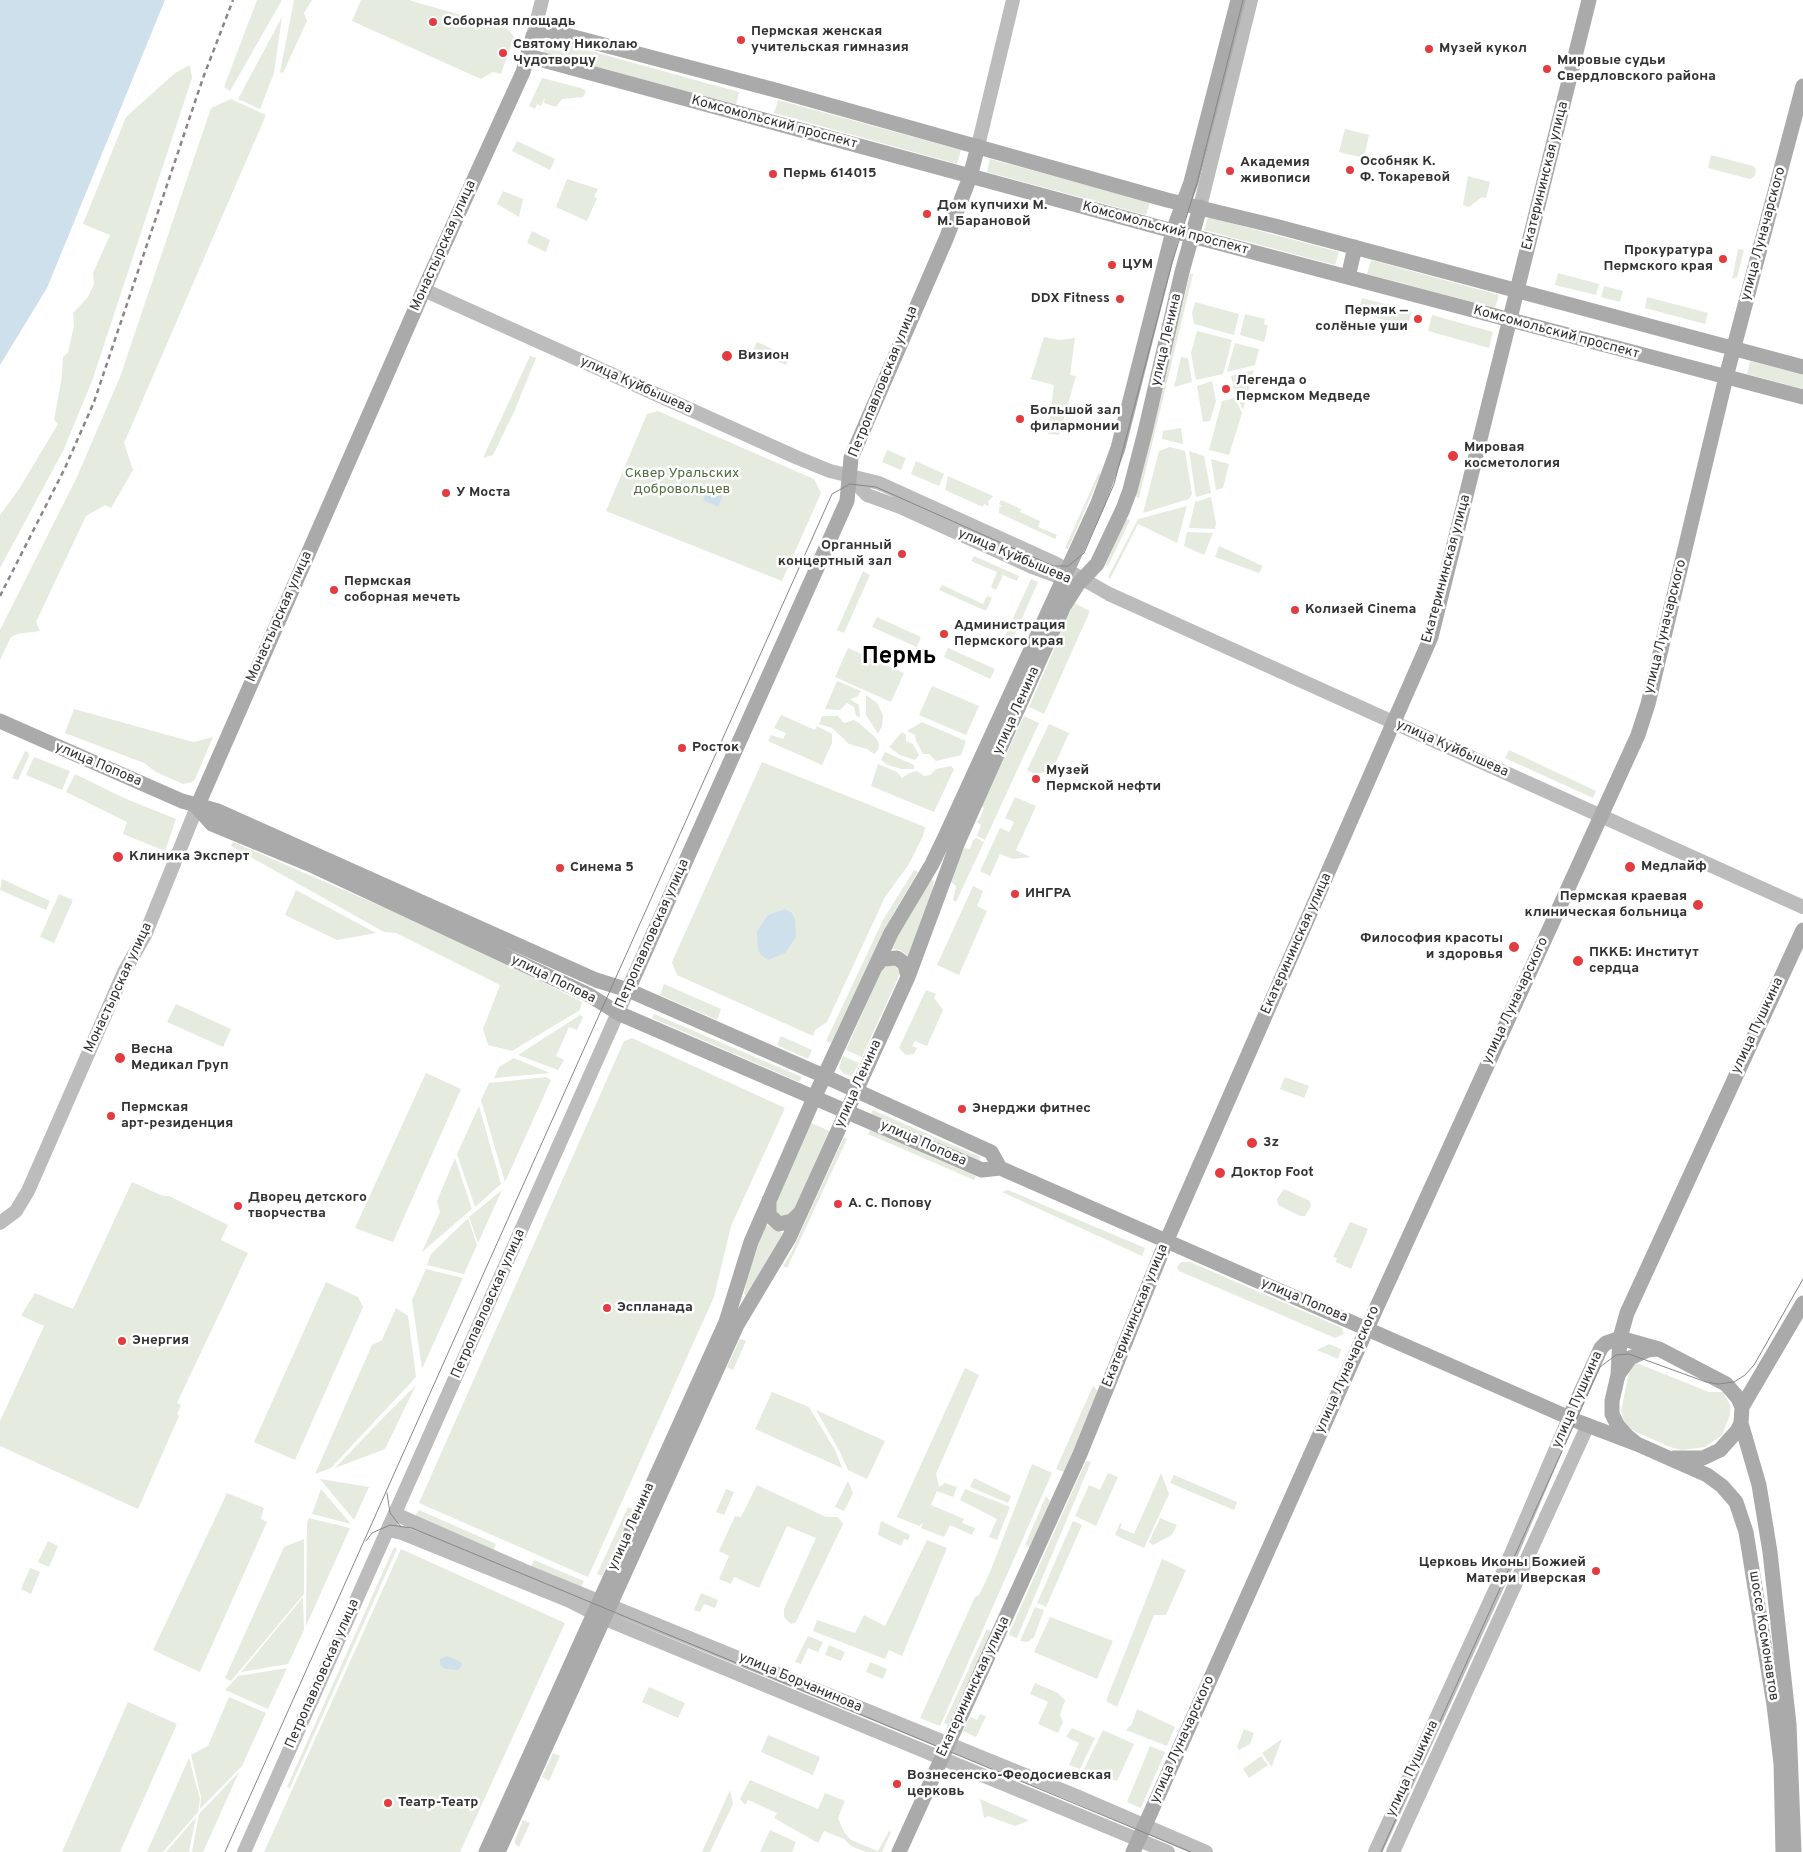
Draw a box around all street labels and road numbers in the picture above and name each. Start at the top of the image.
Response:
street label: Комсомольский проспект [689,93,859,153]
street label: Екатерининская улица [1519,100,1573,252]
street label: улица Луначарского [1738,165,1790,303]
street label: Монастырская улица [408,178,480,314]
street label: Комсомольский проспект [1080,199,1250,259]
street label: улица Ленина [1148,292,1186,388]
street label: Комсомольский проспект [1471,303,1641,363]
street label: Петропавловская улица [846,304,922,460]
street label: улица Куйбышева [577,354,695,418]
street label: Екатерининская улица [1419,493,1475,645]
street label: улица Куйбышева [955,526,1073,588]
street label: Монастырская улица [244,549,316,685]
street label: улица Луначарского [1641,558,1691,696]
street label: улица Ленина [990,664,1044,758]
street label: улица Куйбышева [1393,717,1511,781]
street label: улица Попова [52,739,144,791]
street label: Петропавловская улица [612,857,694,1011]
street label: Екатерининская улица [1258,871,1336,1017]
street label: Монастырская улица [81,920,157,1056]
street label: улица Луначарского [1479,935,1553,1067]
street label: улица Попова [508,952,598,1008]
street label: улица Пушкина [1728,975,1788,1077]
street label: улица Ленина [832,1037,886,1131]
street label: улица Попова [877,1118,969,1170]
street label: Петропавловская улица [448,1227,530,1381]
street label: Екатерининская улица [1100,1242,1172,1390]
street label: улица Попова [1258,1275,1350,1327]
street label: улица Луначарского [1312,1304,1384,1436]
street label: улица Пушкина [1549,1349,1607,1451]
street label: улица Ленина [605,1480,659,1574]
street label: шоссе Космонавтов [1744,1570,1782,1702]
street label: Петропавловская улица [282,1597,364,1751]
street label: Екатерининская улица [934,1614,1014,1760]
street label: улица Борчанинова [736,1649,864,1717]
street label: улица Луначарского [1147,1674,1219,1806]
street label: улица Пушкина [1383,1718,1443,1820]

